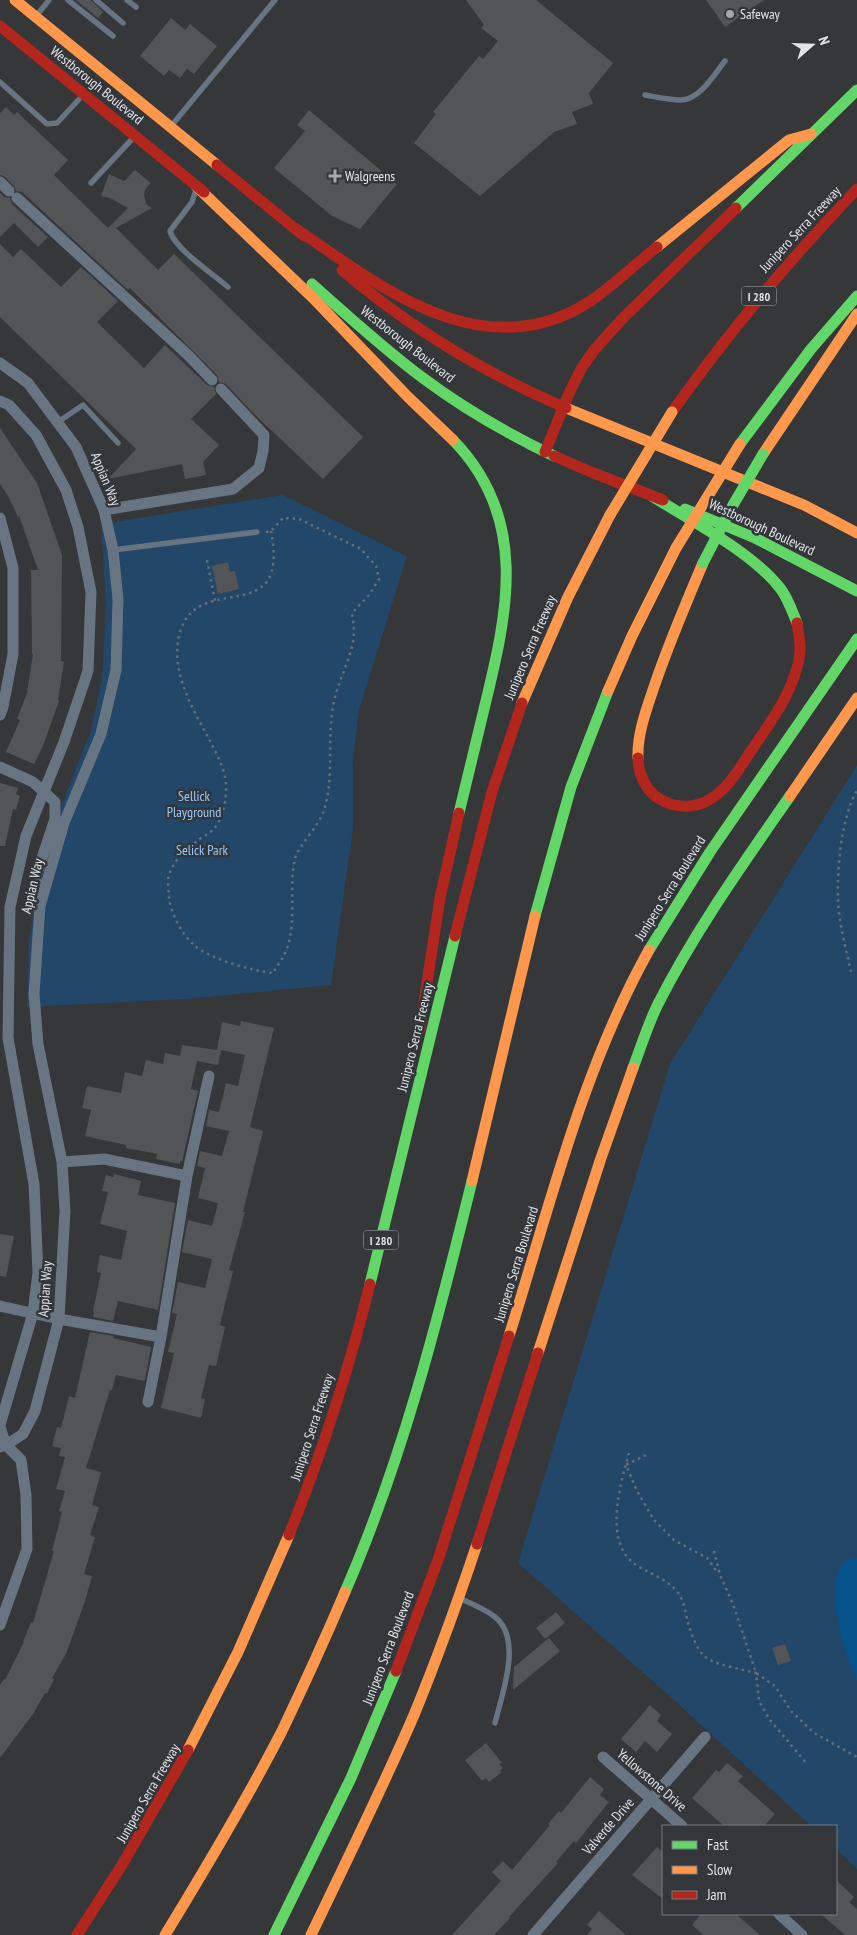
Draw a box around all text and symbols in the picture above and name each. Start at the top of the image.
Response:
place label: Safeway [740,5,781,23]
marker: Safeway [724,8,736,20]
north arrow [787,20,837,70]
text: N [814,34,834,47]
street label: Westborough Boulevard [47,42,147,128]
place label: Walgreens [345,167,395,185]
marker: Walgreens [329,170,341,182]
street label: Junipero Serra Freeway [755,182,845,277]
road number: I 280 [742,286,776,306]
street label: Westborough Boulevard [357,302,459,386]
street label: Appian Way [87,450,125,509]
street label: Westborough Boulevard [706,495,818,559]
street label: Junipero Serra Freeway [500,592,560,703]
park label: Sellick Playground [167,787,221,821]
street label: Junipero Serra Boulevard [630,832,709,944]
park label: Selick Park [176,841,229,859]
street label: Appian Way [17,856,47,915]
street label: Junipero Serra Freeway [393,980,437,1094]
street label: Junipero Serra Boulevard [490,1204,542,1325]
road number: I 280 [364,1230,398,1250]
street label: Appian Way [34,1260,56,1318]
street label: Junipero Serra Freeway [286,1371,338,1484]
street label: Junipero Serra Boulevard [358,1589,418,1708]
street label: Junipero Serra Freeway [112,1740,184,1847]
street label: Yellowstone Drive [613,1745,691,1815]
street label: Valverde Drive [578,1793,638,1859]
legend [662,1825,837,1915]
text: Fast [707,1835,728,1854]
text: Slow [707,1860,732,1879]
text: Jam [706,1885,726,1904]

